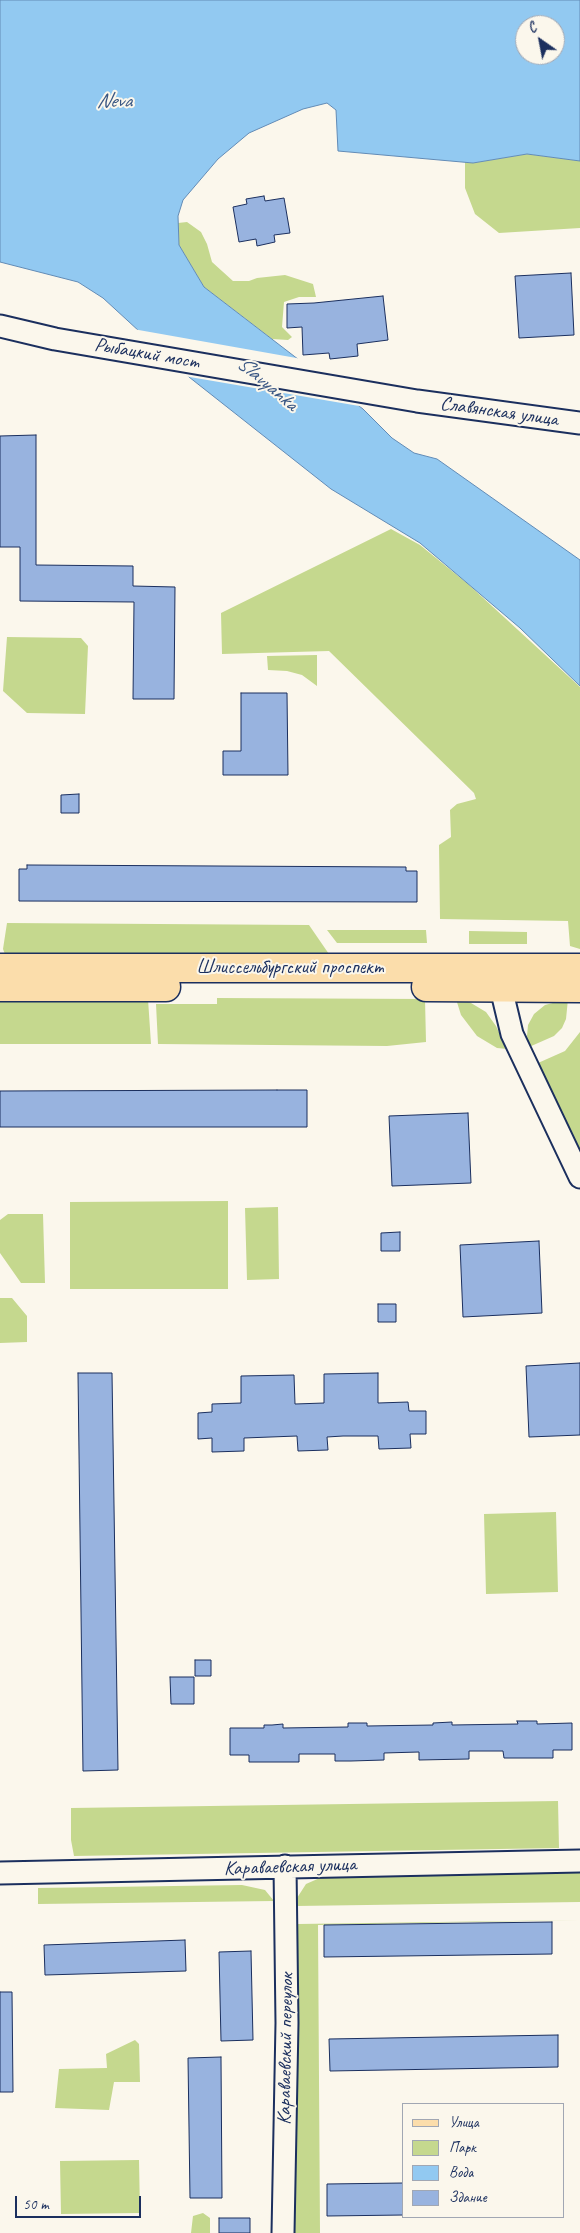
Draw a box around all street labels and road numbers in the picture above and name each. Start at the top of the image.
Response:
street label: Рыбацкий мост [93,333,201,375]
street label: Славянская улица [438,392,560,432]
street label: Шлиссельбургский проспект [196,956,384,980]
street label: Караваевская улица [223,1853,357,1881]
street label: Караваевский переулок [273,1973,299,2125]

